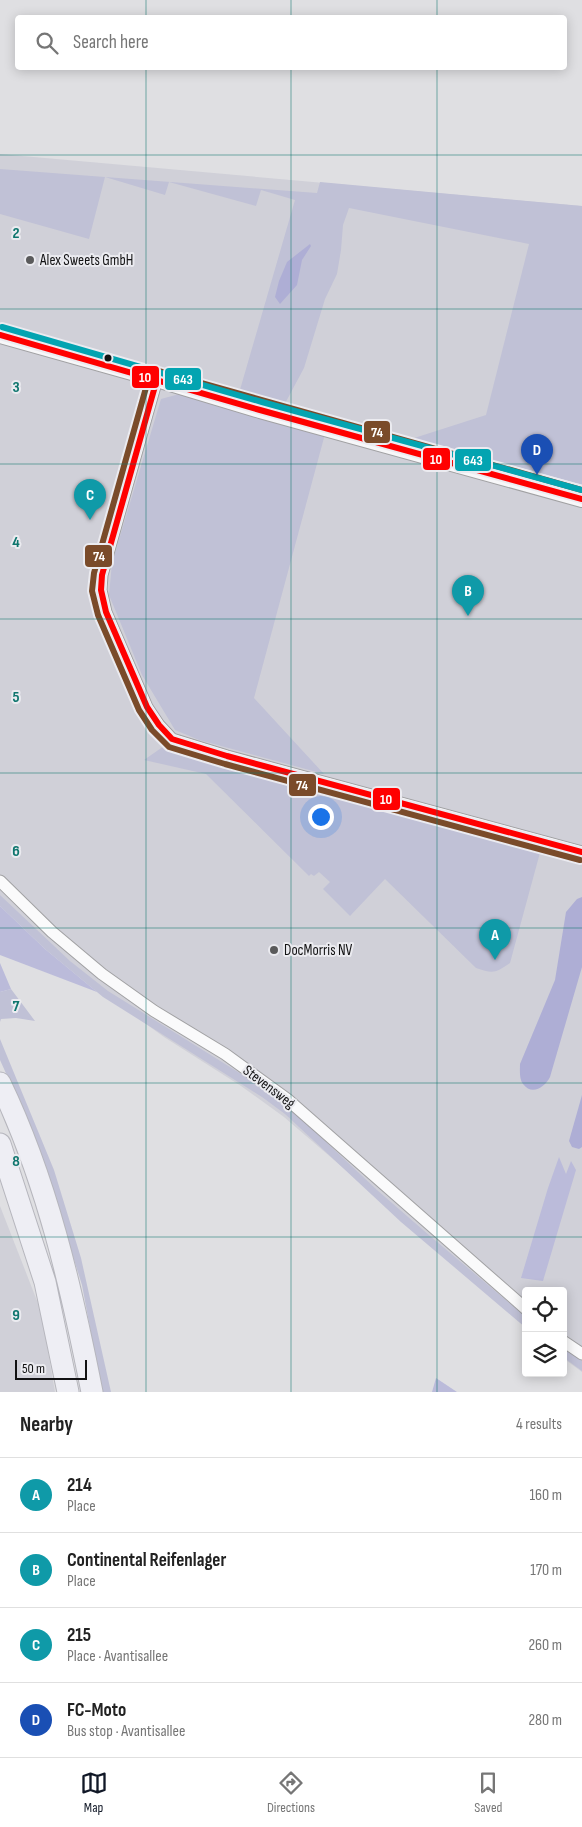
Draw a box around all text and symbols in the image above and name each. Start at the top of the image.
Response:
search box [15,15,567,70]
icon: search [33,29,61,57]
text: Search here [73,31,149,54]
text: 2 [12,224,20,243]
place label: Alex Sweets GmbH [39,251,133,270]
marker: Alex Sweets GmbH [24,254,36,266]
unlabelled marker [103,353,113,363]
line badge: 10 [131,365,160,389]
line badge: 643 [164,367,202,391]
text: 10 [139,369,151,386]
text: 643 [173,371,193,388]
text: 3 [12,378,20,397]
line badge: 74 [363,420,391,444]
text: 74 [371,424,383,441]
pin: D [521,434,553,475]
line badge: 10 [422,447,451,471]
line badge: 643 [454,448,492,472]
text: 10 [430,451,442,468]
text: 643 [463,452,483,469]
pin: C [74,479,106,520]
text: 4 [12,533,20,552]
line badge: 74 [84,544,113,568]
text: 74 [93,548,105,565]
pin: B [452,575,484,616]
text: 5 [12,688,20,707]
line badge: 74 [288,773,317,797]
text: 74 [296,777,308,794]
line badge: 10 [372,787,401,811]
text: 10 [380,791,392,808]
your location [308,804,334,830]
text: 6 [12,842,20,861]
pin: A [479,919,511,960]
place label: DocMorris NV [284,941,353,960]
marker: DocMorris NV [268,944,280,956]
text: 7 [13,997,20,1016]
street label: Stevensweg [239,1061,299,1113]
text: 8 [12,1152,20,1171]
map controls [522,1287,567,1377]
button: locate [522,1287,567,1332]
text: 9 [12,1306,20,1325]
button: layers [522,1332,567,1377]
scale bar [15,1357,88,1380]
text: 50 m [22,1360,45,1377]
text: Nearby [20,1412,73,1437]
text: 4 results [516,1415,562,1434]
text: 214 [67,1474,92,1497]
text: A [32,1486,40,1505]
text: 160 m [529,1486,562,1505]
text: Place [67,1497,96,1516]
text: Continental Reifenlager [67,1549,226,1572]
text: B [32,1561,40,1580]
text: 170 m [530,1561,562,1580]
text: Place [67,1572,96,1591]
text: 215 [67,1624,91,1647]
text: C [32,1636,40,1655]
text: 260 m [528,1636,562,1655]
text: Place · Avantisallee [67,1647,168,1666]
text: FC-Moto [67,1699,126,1722]
text: D [32,1711,40,1730]
text: 280 m [528,1711,562,1730]
text: Bus stop · Avantisallee [67,1722,185,1741]
tab: Map [80,1769,108,1816]
tab: Directions [267,1769,315,1816]
tab: Saved [474,1769,502,1816]

